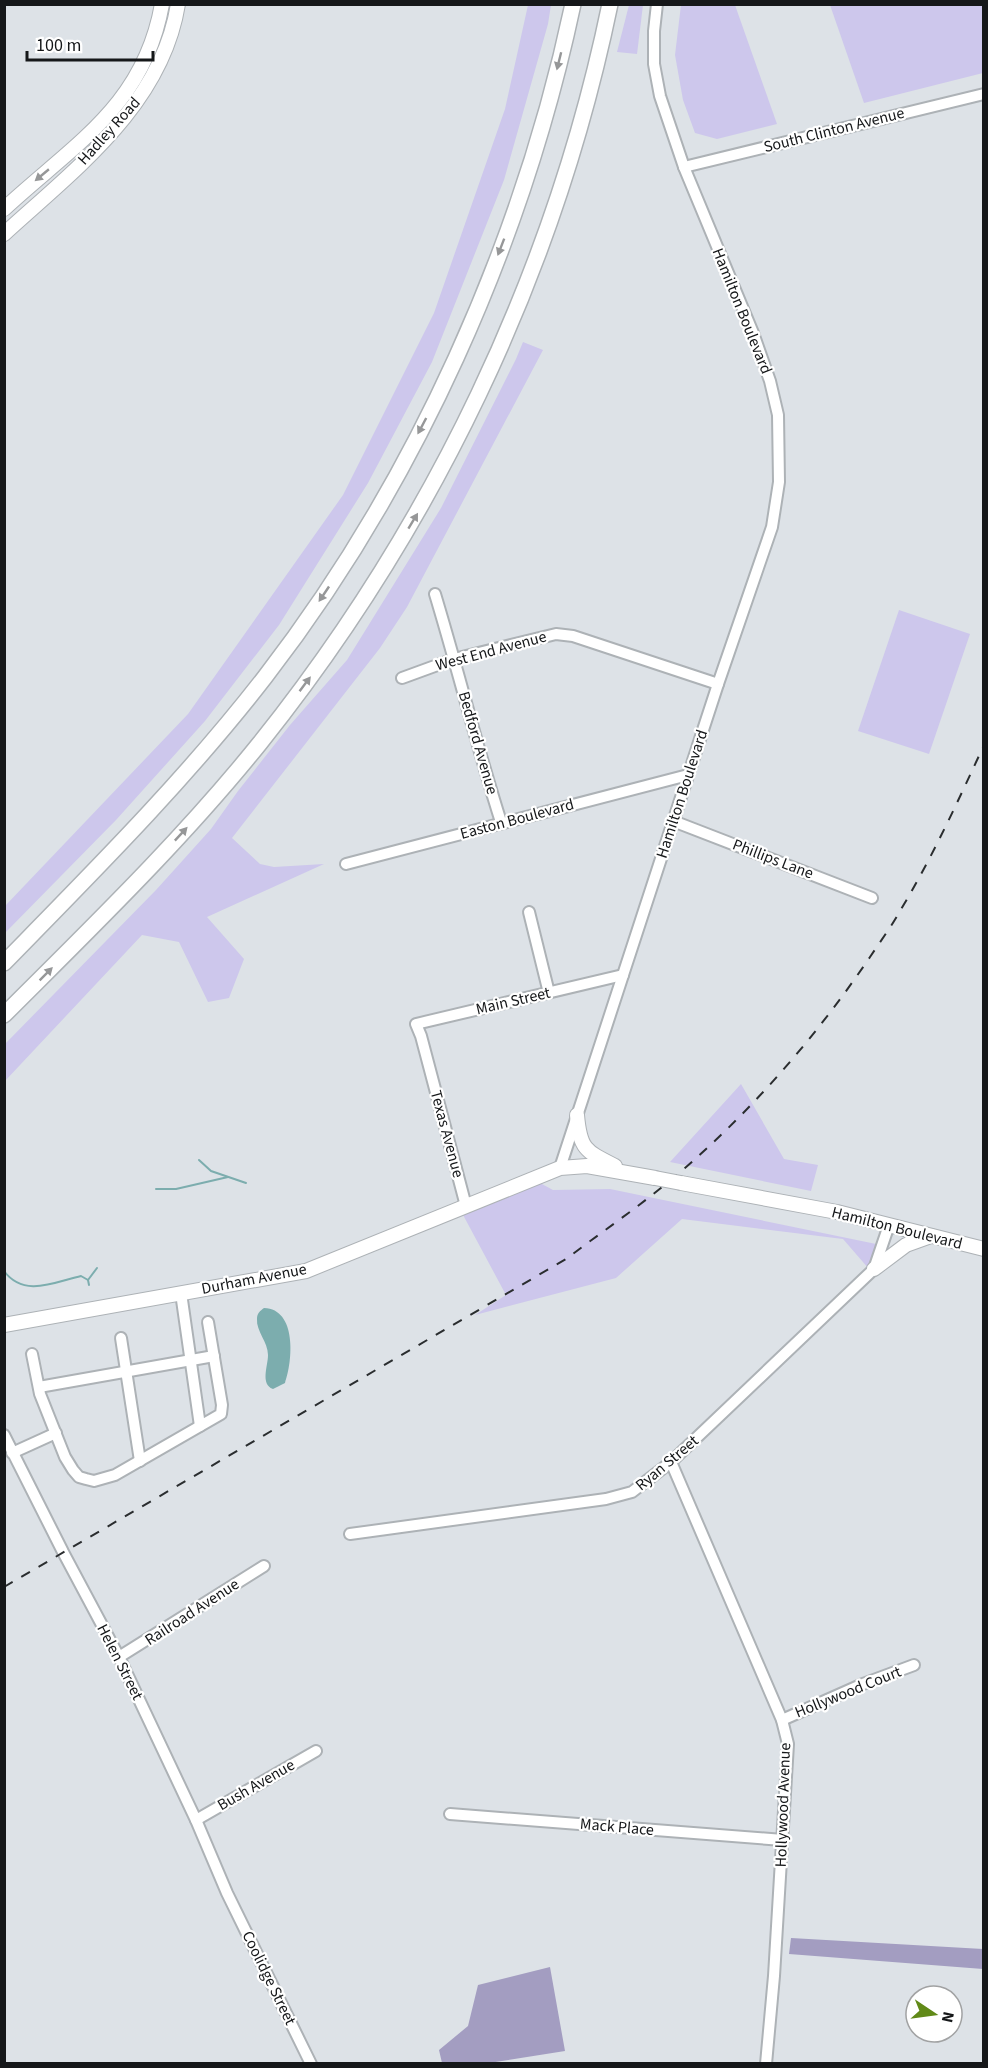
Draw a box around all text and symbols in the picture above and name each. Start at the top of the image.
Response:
scale bar [27,24,153,62]
text: 100 m [36,33,81,58]
one-way arrow [554,52,564,71]
street label: Hadley Road [73,92,145,170]
street label: South Clinton Avenue [761,102,907,158]
one-way arrow [35,168,50,181]
one-way arrow [496,238,505,256]
street label: Hamilton Boulevard [707,245,777,377]
one-way arrow [417,417,427,434]
one-way arrow [407,513,418,529]
one-way arrow [318,585,330,601]
street label: West End Avenue [433,626,549,676]
one-way arrow [299,676,311,691]
street label: Bedford Avenue [453,689,503,797]
street label: Hamilton Boulevard [651,727,713,861]
street label: Easton Boulevard [458,793,576,845]
one-way arrow [174,826,188,841]
street label: Phillips Lane [729,833,817,885]
one-way arrow [38,967,53,981]
street label: Main Street [474,982,553,1020]
street label: Texas Avenue [425,1088,469,1180]
street label: Hamilton Boulevard [829,1201,965,1255]
street label: Durham Avenue [200,1258,309,1300]
street label: Ryan Street [631,1430,704,1496]
street label: Railroad Avenue [141,1573,244,1651]
street label: Helen Street [91,1620,149,1704]
street label: Hollywood Court [791,1660,905,1723]
street label: Hollywood Avenue [770,1742,796,1868]
street label: Bush Avenue [213,1754,299,1816]
street label: Mack Place [579,1813,655,1841]
street label: Coolidge Street [237,1927,302,2029]
north arrow [904,1984,964,2044]
text: N [936,2009,960,2025]

